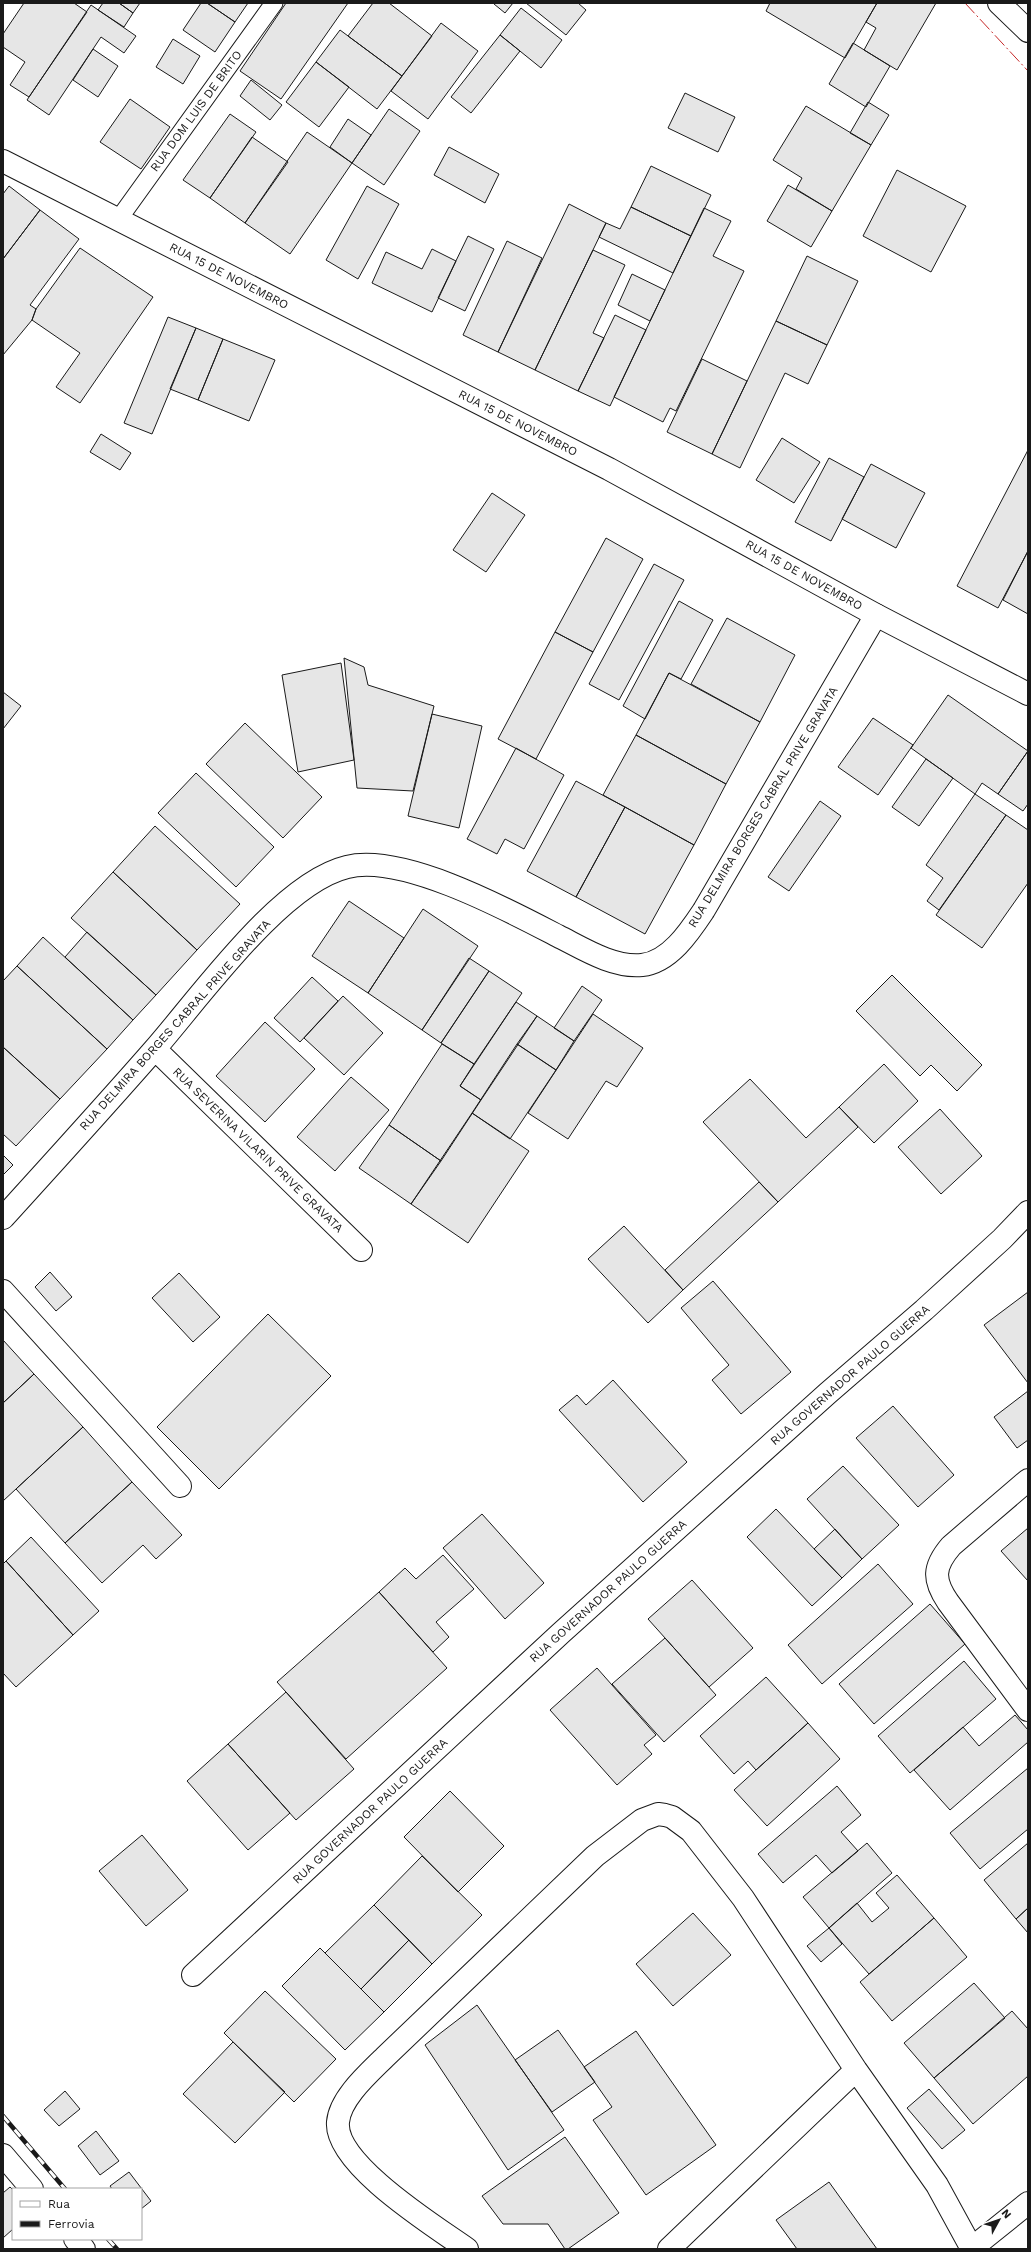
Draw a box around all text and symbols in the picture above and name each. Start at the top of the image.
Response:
street label: RUA DOM LUIS DE BRITO [147,48,245,174]
street label: RUA 15 DE NOVEMBRO [167,240,291,312]
street label: RUA 15 DE NOVEMBRO [456,387,580,459]
street label: RUA 15 DE NOVEMBRO [743,537,865,613]
street label: RUA DELMIRA BORGES CABRAL PRIVE GRAVATA [685,684,841,930]
street label: RUA DELMIRA BORGES CABRAL PRIVE GRAVATA [77,917,273,1133]
street label: RUA SEVERINA VILARIN PRIVE GRAVATA [170,1065,346,1235]
street label: RUA GOVERNADOR PAULO GUERRA [767,1302,933,1448]
street label: RUA GOVERNADOR PAULO GUERRA [527,1517,690,1665]
street label: RUA GOVERNADOR PAULO GUERRA [290,1735,450,1887]
legend [12,2188,142,2240]
text: Rua [48,2197,70,2211]
north arrow [979,2200,1019,2240]
text: N [999,2207,1014,2221]
text: Ferrovia [48,2217,95,2231]

